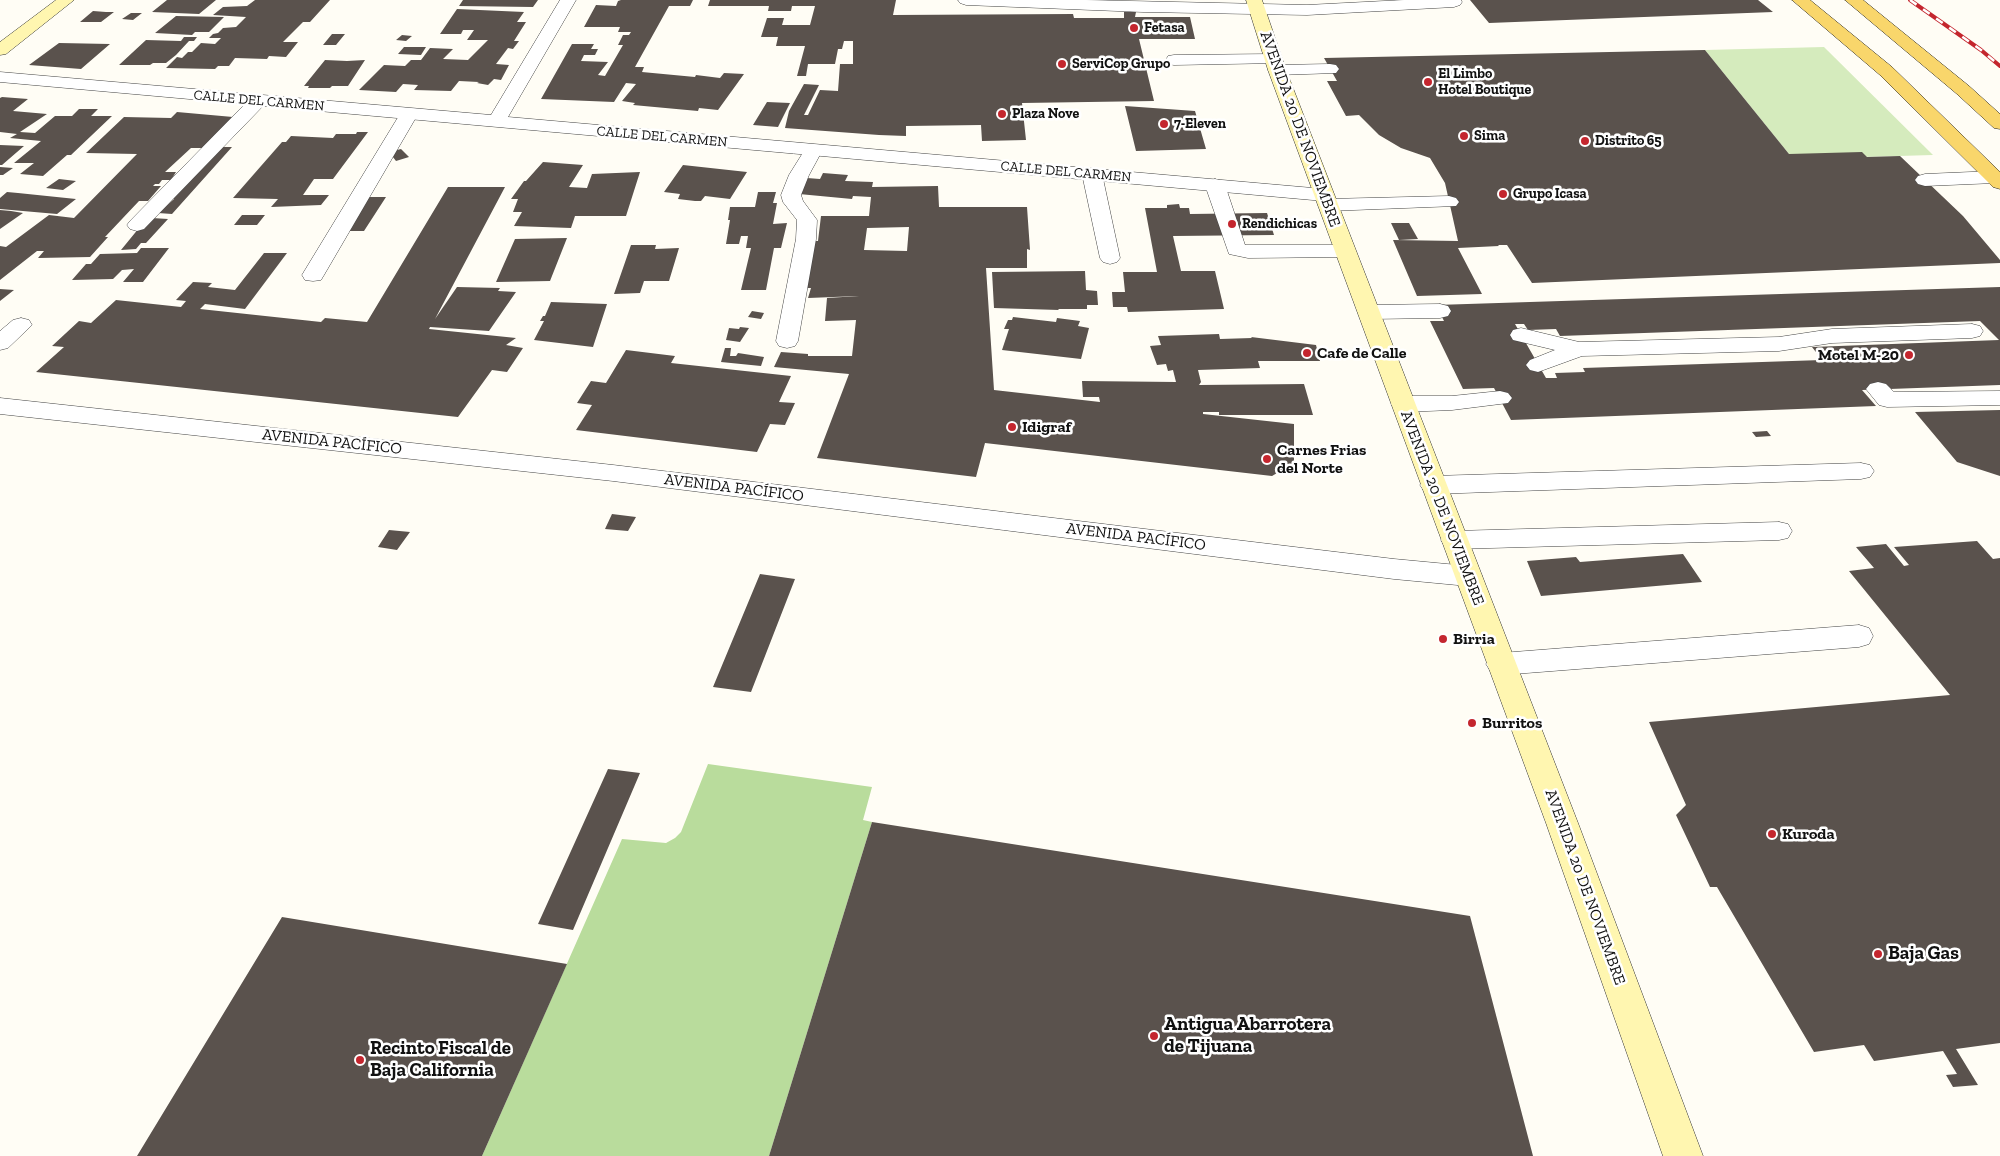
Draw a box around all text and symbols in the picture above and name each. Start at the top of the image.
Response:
place label: Fetasa [1144,20,1185,36]
marker: Fetasa [1128,22,1140,34]
street label: AVENIDA 20 DE NOVIEMBRE [1256,29,1344,229]
place label: ServiCop Grupo [1072,56,1170,72]
marker: ServiCop Grupo [1056,58,1068,70]
place label: El Limbo Hotel Boutique [1438,66,1531,98]
marker: El Limbo Hotel Boutique [1422,76,1434,88]
street label: CALLE DEL CARMEN [193,87,325,115]
place label: Plaza Nove [1012,106,1079,122]
marker: Plaza Nove [996,108,1008,120]
place label: 7-Eleven [1174,116,1226,132]
marker: 7-Eleven [1158,118,1170,130]
street label: CALLE DEL CARMEN [596,123,728,151]
place label: Sima [1474,128,1505,144]
marker: Sima [1458,130,1470,142]
place label: Distrito 65 [1595,133,1662,149]
marker: Distrito 65 [1579,135,1591,147]
street label: CALLE DEL CARMEN [1000,158,1132,186]
place label: Grupo Icasa [1513,186,1587,202]
marker: Grupo Icasa [1497,188,1509,200]
place label: Rendichicas [1242,216,1317,232]
marker: Rendichicas [1226,218,1238,230]
place label: Cafe de Calle [1317,343,1407,363]
place label: Motel M-20 [1818,345,1899,365]
marker: Cafe de Calle [1301,347,1313,359]
marker: Motel M-20 [1903,349,1915,361]
street label: AVENIDA 20 DE NOVIEMBRE [1396,408,1488,608]
place label: Idigraf [1022,417,1071,437]
marker: Idigraf [1006,421,1018,433]
street label: AVENIDA PACÍFICO [261,425,403,459]
place label: Carnes Frias del Norte [1277,440,1366,478]
marker: Carnes Frias del Norte [1261,453,1273,465]
street label: AVENIDA PACÍFICO [663,470,805,506]
street label: AVENIDA PACÍFICO [1065,519,1207,555]
place label: Birria [1453,629,1495,649]
marker: Birria [1437,633,1449,645]
place label: Burritos [1482,713,1542,733]
marker: Burritos [1466,717,1478,729]
street label: AVENIDA 20 DE NOVIEMBRE [1541,787,1629,987]
place label: Kuroda [1782,824,1835,844]
marker: Kuroda [1766,828,1778,840]
place label: Baja Gas [1888,943,1959,965]
marker: Baja Gas [1872,948,1884,960]
place label: Antigua Abarrotera de Tijuana [1164,1014,1331,1058]
marker: Antigua Abarrotera de Tijuana [1148,1030,1160,1042]
place label: Recinto Fiscal de Baja California [370,1038,511,1082]
marker: Recinto Fiscal de Baja California [354,1054,366,1066]

